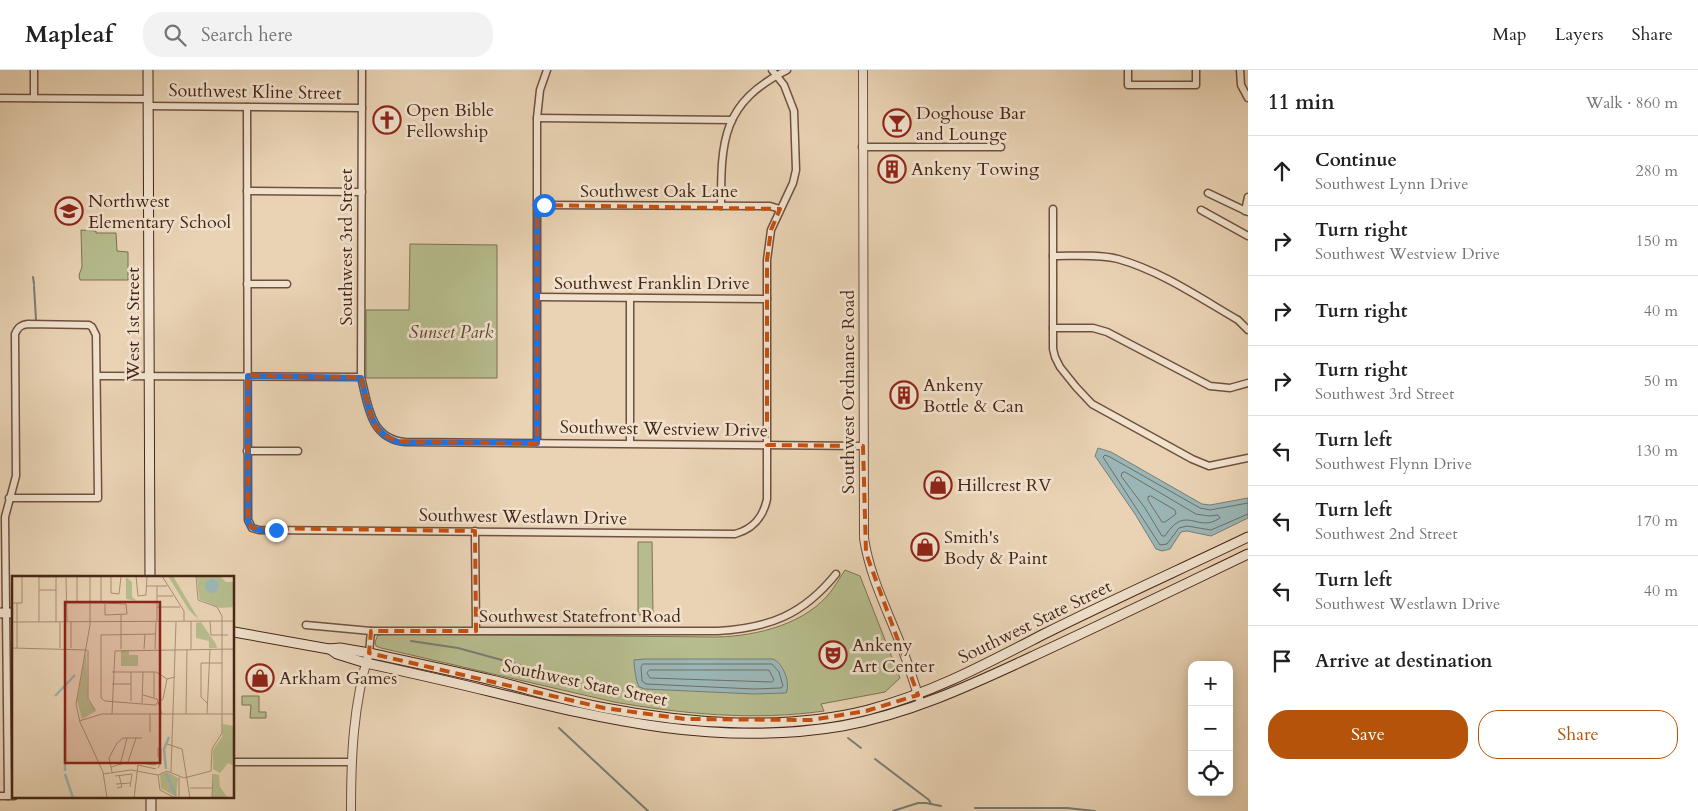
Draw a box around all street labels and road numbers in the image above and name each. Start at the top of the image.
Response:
street label: Southwest Kline Street [168,78,342,106]
street label: Southwest 3rd Street [334,168,359,325]
street label: Southwest Oak Lane [580,179,738,204]
street label: West 1st Street [121,267,146,382]
street label: Southwest Franklin Drive [554,271,750,296]
street label: Southwest Ordnance Road [836,290,861,494]
street label: Southwest Westview Drive [560,415,768,443]
street label: Southwest Westlawn Drive [419,503,627,531]
street label: Southwest State Street [954,574,1116,670]
street label: Southwest Statefront Road [479,604,681,629]
street label: Southwest State Street [500,653,670,713]

